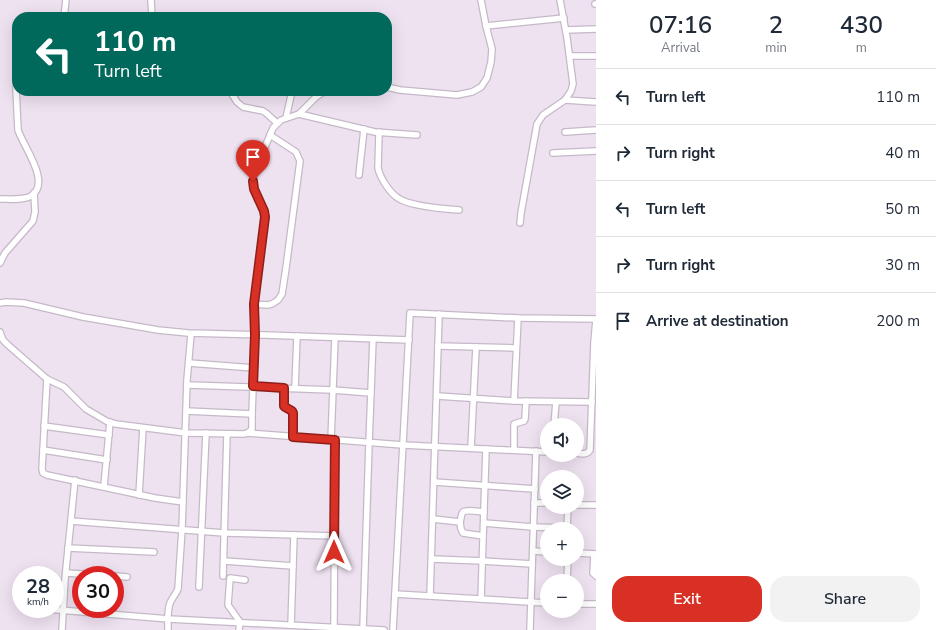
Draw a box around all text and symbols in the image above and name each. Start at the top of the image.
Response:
text: 07:16 [649,9,712,41]
text: 2 [769,9,783,41]
text: 430 [840,9,883,41]
text: 110 m [94,23,177,61]
icon: left [28,28,80,80]
text: Arrival [661,39,700,57]
text: min [765,39,787,57]
text: m [856,39,867,57]
text: Turn left [94,59,162,83]
icon: left [612,86,634,108]
text: Turn left [646,87,705,107]
text: 110 m [876,87,920,107]
pin [236,140,270,181]
icon: right [612,142,634,164]
text: Turn right [646,143,715,163]
text: 40 m [885,143,920,163]
icon: arrive [242,146,264,168]
icon: left [612,198,634,220]
text: Turn left [646,199,705,219]
text: 50 m [885,199,920,219]
icon: right [612,254,634,276]
text: Turn right [646,255,715,275]
text: 30 m [885,255,920,275]
icon: arrive [612,310,634,332]
text: Arrive at destination [646,311,789,331]
text: 200 m [876,311,920,331]
map controls [540,418,584,618]
button: sound [540,418,584,462]
button: layers [540,470,584,514]
button: + [540,522,584,566]
position arrow [313,531,355,573]
speed limit sign: 30 [72,566,124,618]
text: 28 [26,573,50,600]
button: − [540,574,584,618]
button: Exit [612,576,762,622]
button: Share [770,576,920,622]
text: km/h [27,595,49,609]

